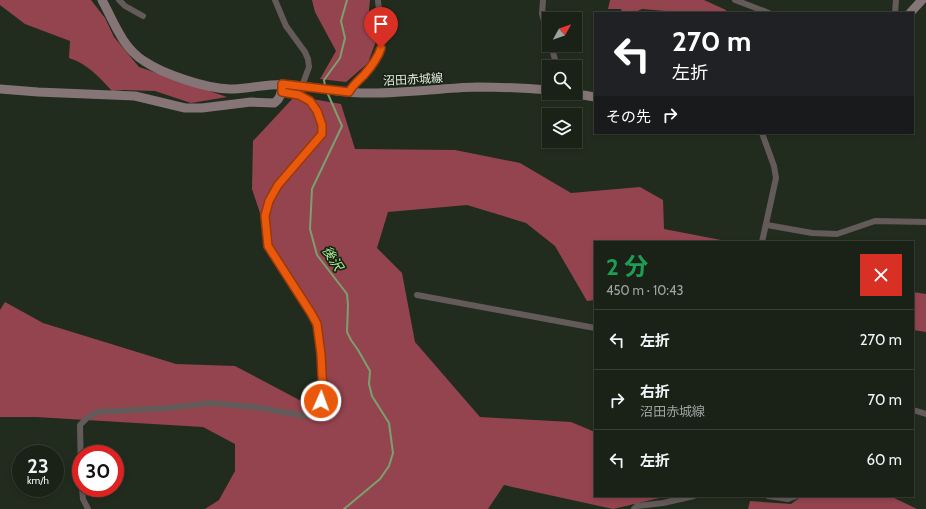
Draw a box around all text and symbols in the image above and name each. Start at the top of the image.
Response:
pin [364,7.0,398,48]
north arrow [542,12,582,52]
map controls [542,12,582,148]
icon: arrive [370,13,392,35]
text: 270 m [672,24,751,58]
icon: left [606,28,658,80]
button: search [542,60,582,100]
text: 左折 [672,62,708,84]
street label: 沼田赤城線 [383,70,443,88]
icon: right [659,104,681,126]
button: layers [542,108,582,148]
text: その先 [606,108,651,126]
water label: 後沢 [319,243,348,275]
text: 2 分 [606,252,648,281]
button: close [860,254,902,296]
text: 450 m · 10:43 [606,282,683,298]
icon: left [606,329,628,351]
text: 270 m [860,331,902,349]
text: 左折 [640,332,670,350]
position arrow [300,380,342,422]
text: 右折 [640,383,670,401]
icon: right [606,389,628,411]
text: 70 m [868,391,902,409]
text: 沼田赤城線 [640,403,705,419]
speed limit sign: 30 [72,445,124,497]
icon: left [606,449,628,471]
text: 60 m [866,451,902,469]
text: 左折 [640,452,670,470]
text: 23 [27,454,49,478]
text: km/h [27,474,49,487]

